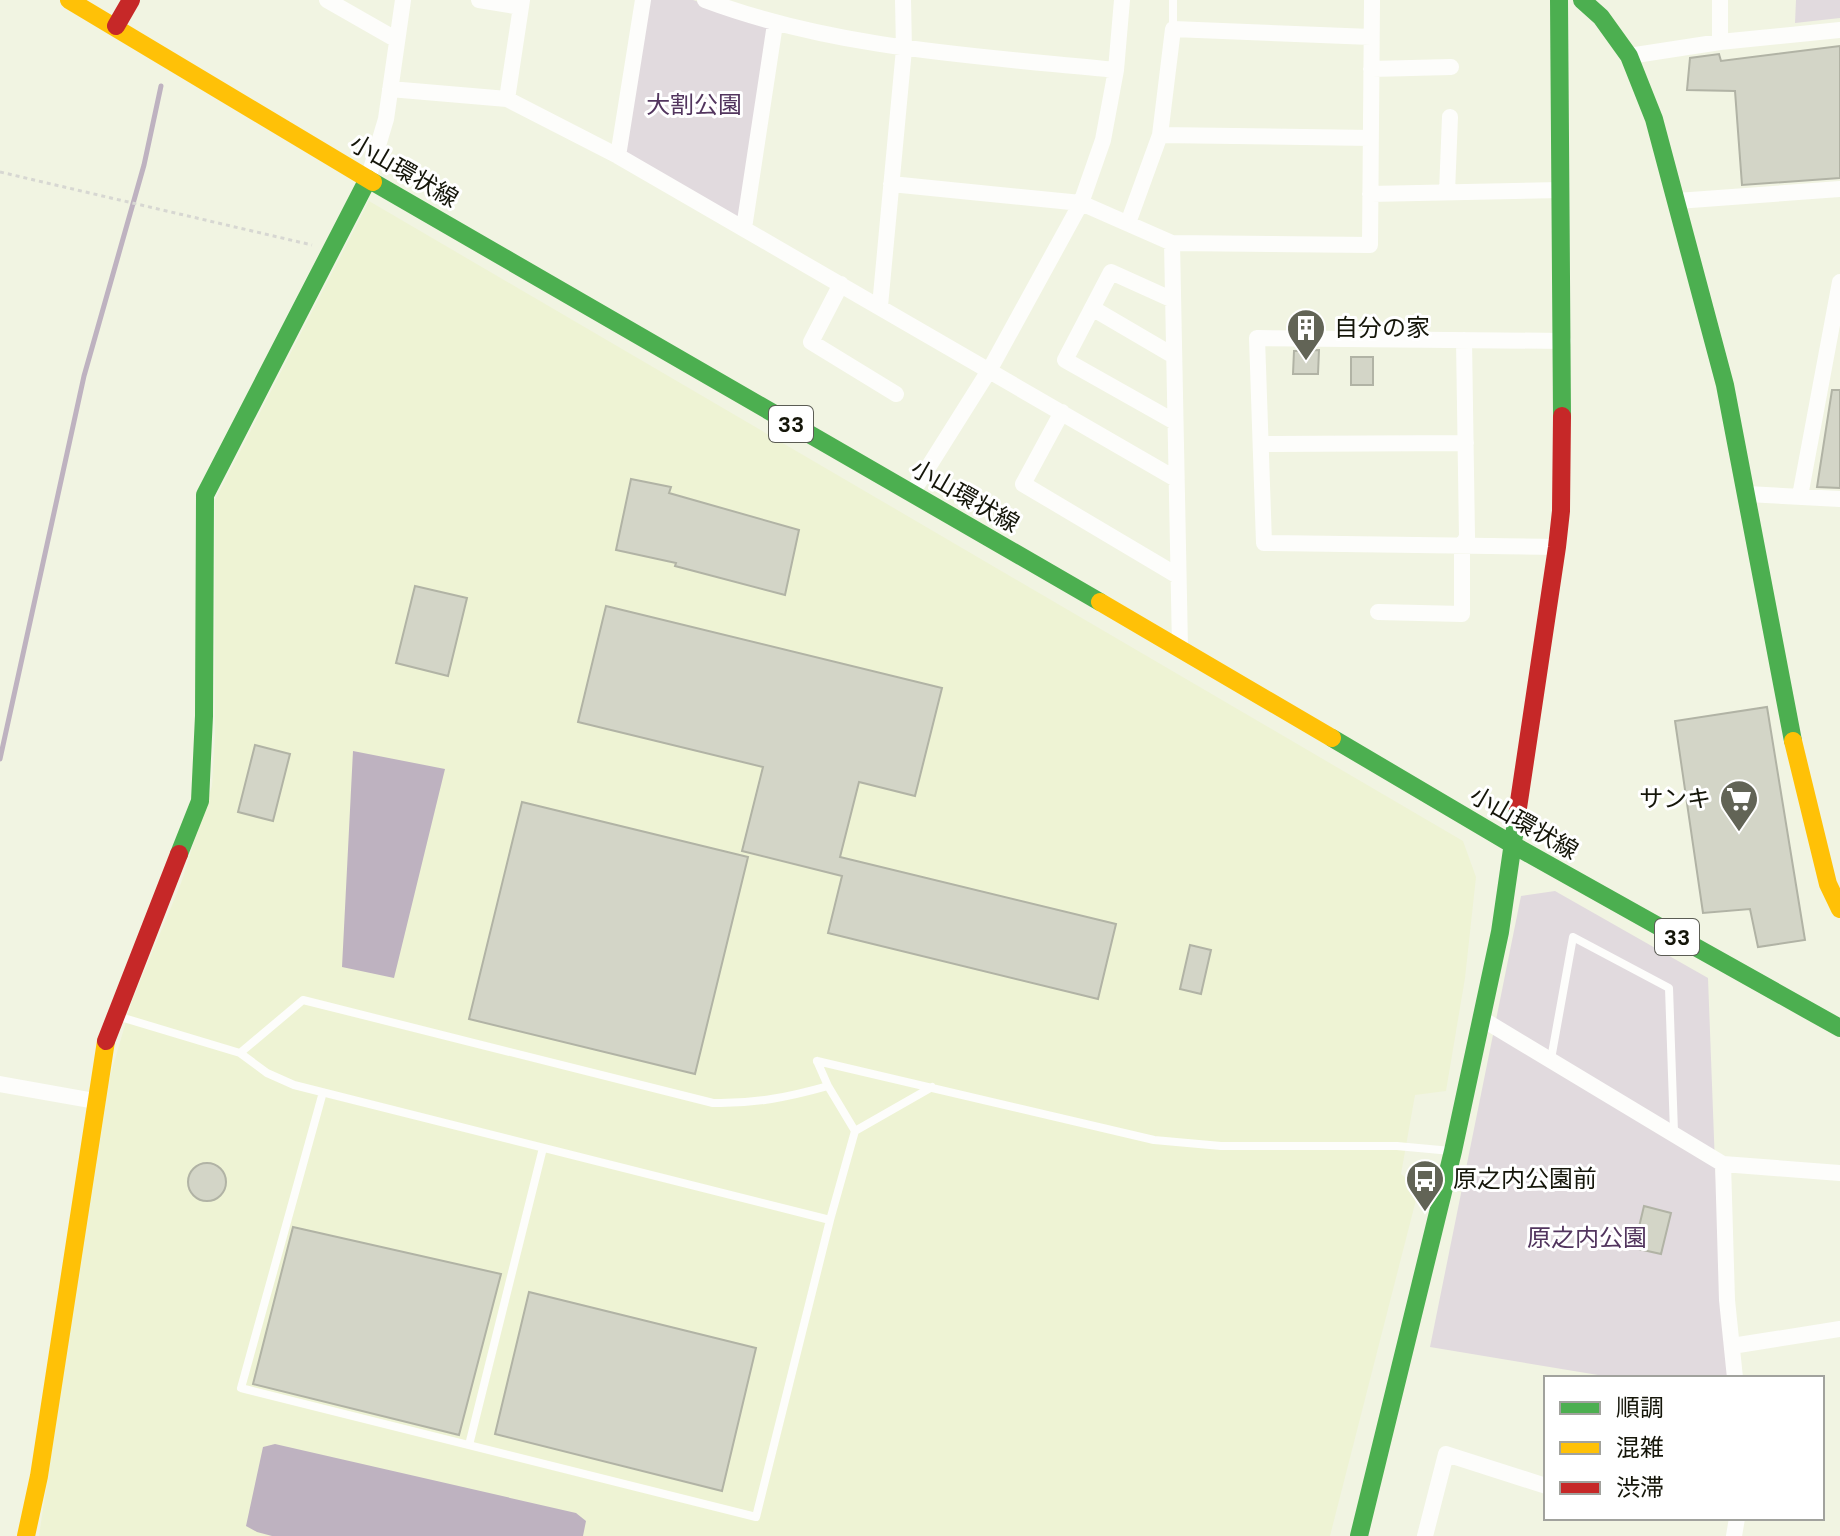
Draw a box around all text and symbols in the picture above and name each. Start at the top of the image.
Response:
park label: 大割公園 [646,89,742,120]
street label: 小山環状線 [345,127,464,214]
building icon: 自分の家 [1285,307,1327,362]
place label: 自分の家 [1334,312,1430,343]
road number: 33 [769,406,813,442]
street label: 小山環状線 [906,452,1025,539]
supermarket icon: サンキ [1718,778,1760,833]
street label: 小山環状線 [1465,779,1584,866]
place label: サンキ [1639,783,1711,814]
road number: 33 [1655,919,1699,955]
bus stop icon: 原之内公園前 [1404,1158,1446,1213]
place label: 原之内公園前 [1453,1163,1597,1194]
park label: 原之内公園 [1527,1222,1647,1253]
legend [1544,1376,1824,1520]
text: 順調 [1616,1392,1664,1423]
text: 混雑 [1616,1432,1664,1463]
text: 渋滞 [1616,1472,1664,1503]

